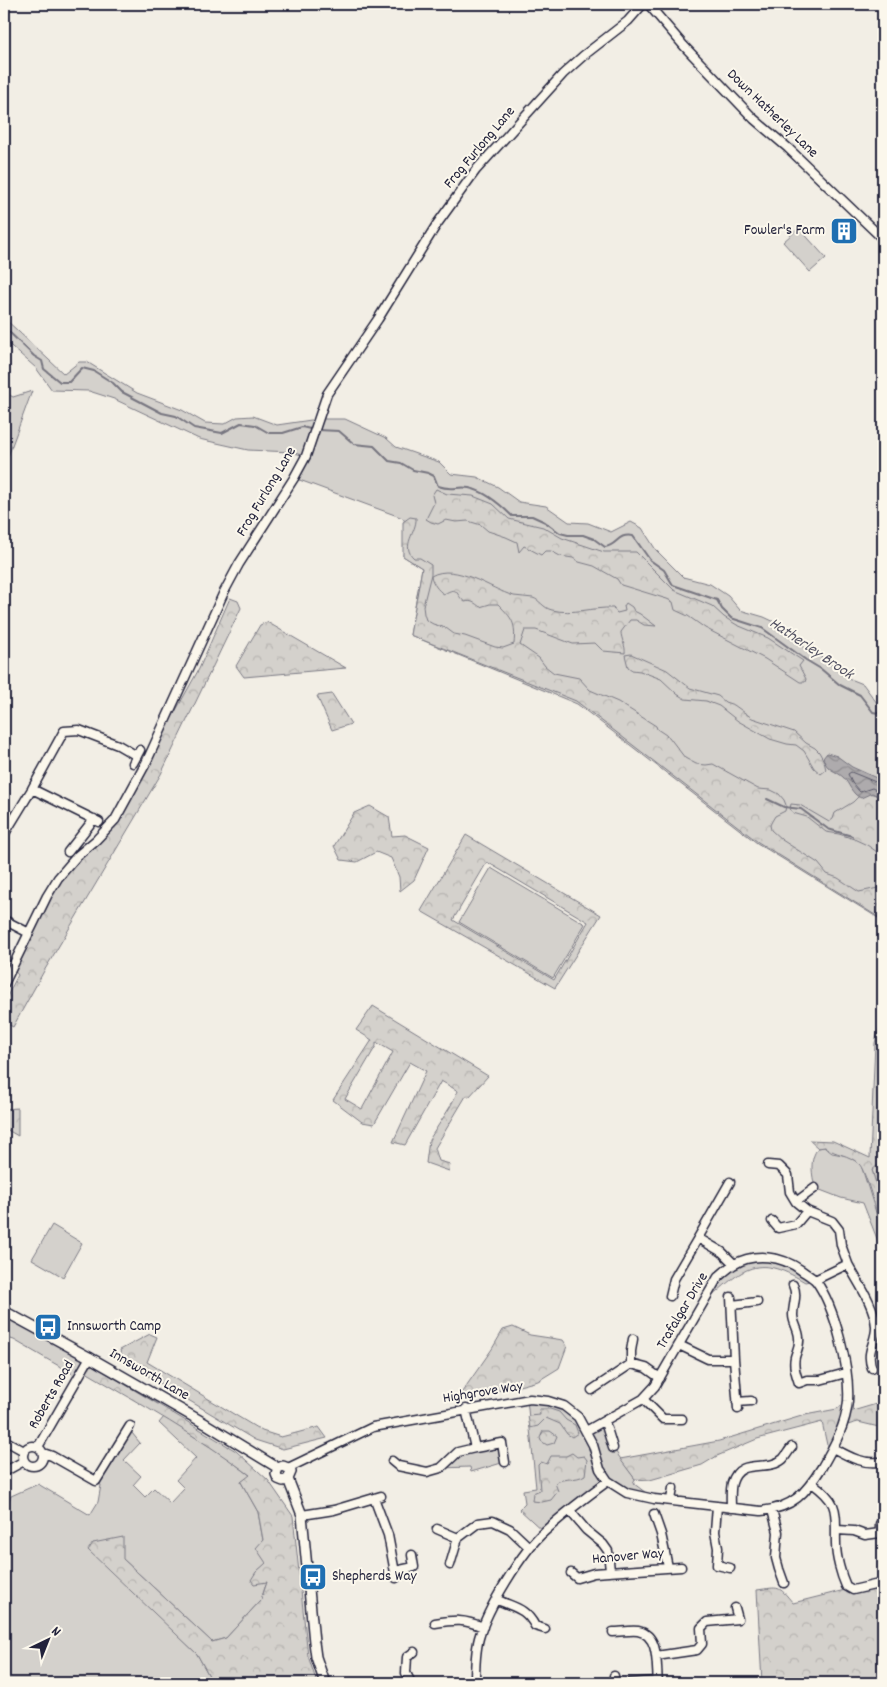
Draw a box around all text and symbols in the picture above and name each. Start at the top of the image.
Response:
street label: Down Hatherley Lane [721,64,823,164]
street label: Frog Furlong Lane [439,102,521,194]
building icon: Fowler's Farm [829,216,859,246]
place label: Fowler's Farm [744,220,825,242]
street label: Frog Furlong Lane [231,442,303,541]
water label: Hatherley Brook [764,612,859,687]
street label: Trafalgar Drive [651,1268,715,1354]
bus stop icon: Innsworth Camp [33,1312,63,1342]
place label: Innsworth Camp [67,1316,161,1338]
street label: Innsworth Lane [105,1343,193,1407]
street label: Roberts Road [23,1357,81,1433]
street label: Highgrove Way [441,1376,525,1410]
street label: Hanover Way [591,1543,666,1571]
bus stop icon: Shepherds Way [298,1562,328,1592]
place label: Shepherds Way [332,1566,417,1588]
north arrow [22,1614,72,1664]
text: N [46,1622,65,1642]

